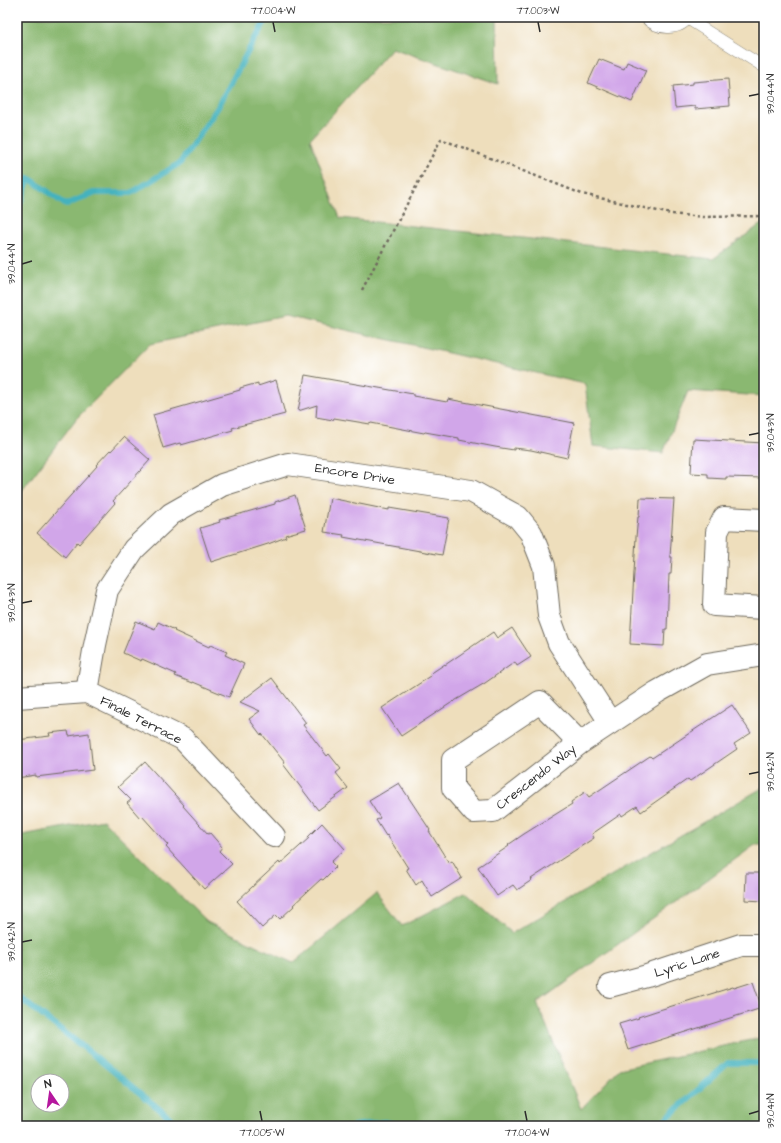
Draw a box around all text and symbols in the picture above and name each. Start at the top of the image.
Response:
text: 77.004°W [251,4,296,18]
text: 77.003°W [516,4,560,18]
text: 39.044°N [764,74,778,114]
text: 39.044°N [5,244,19,284]
text: 39.043°N [764,414,778,452]
street label: Encore Drive [314,459,396,489]
text: 39.043°N [5,584,19,622]
street label: Finale Terrace [97,692,185,748]
street label: Crescendo Way [492,740,580,815]
text: 39.042°N [764,752,778,792]
text: 39.042°N [5,922,19,962]
street label: Lyric Lane [652,944,722,983]
north arrow [30,1073,70,1113]
text: N [43,1076,53,1092]
text: 39.041°N [764,1093,778,1129]
text: 77.005°W [239,1126,285,1140]
text: 77.004°W [505,1126,550,1140]

